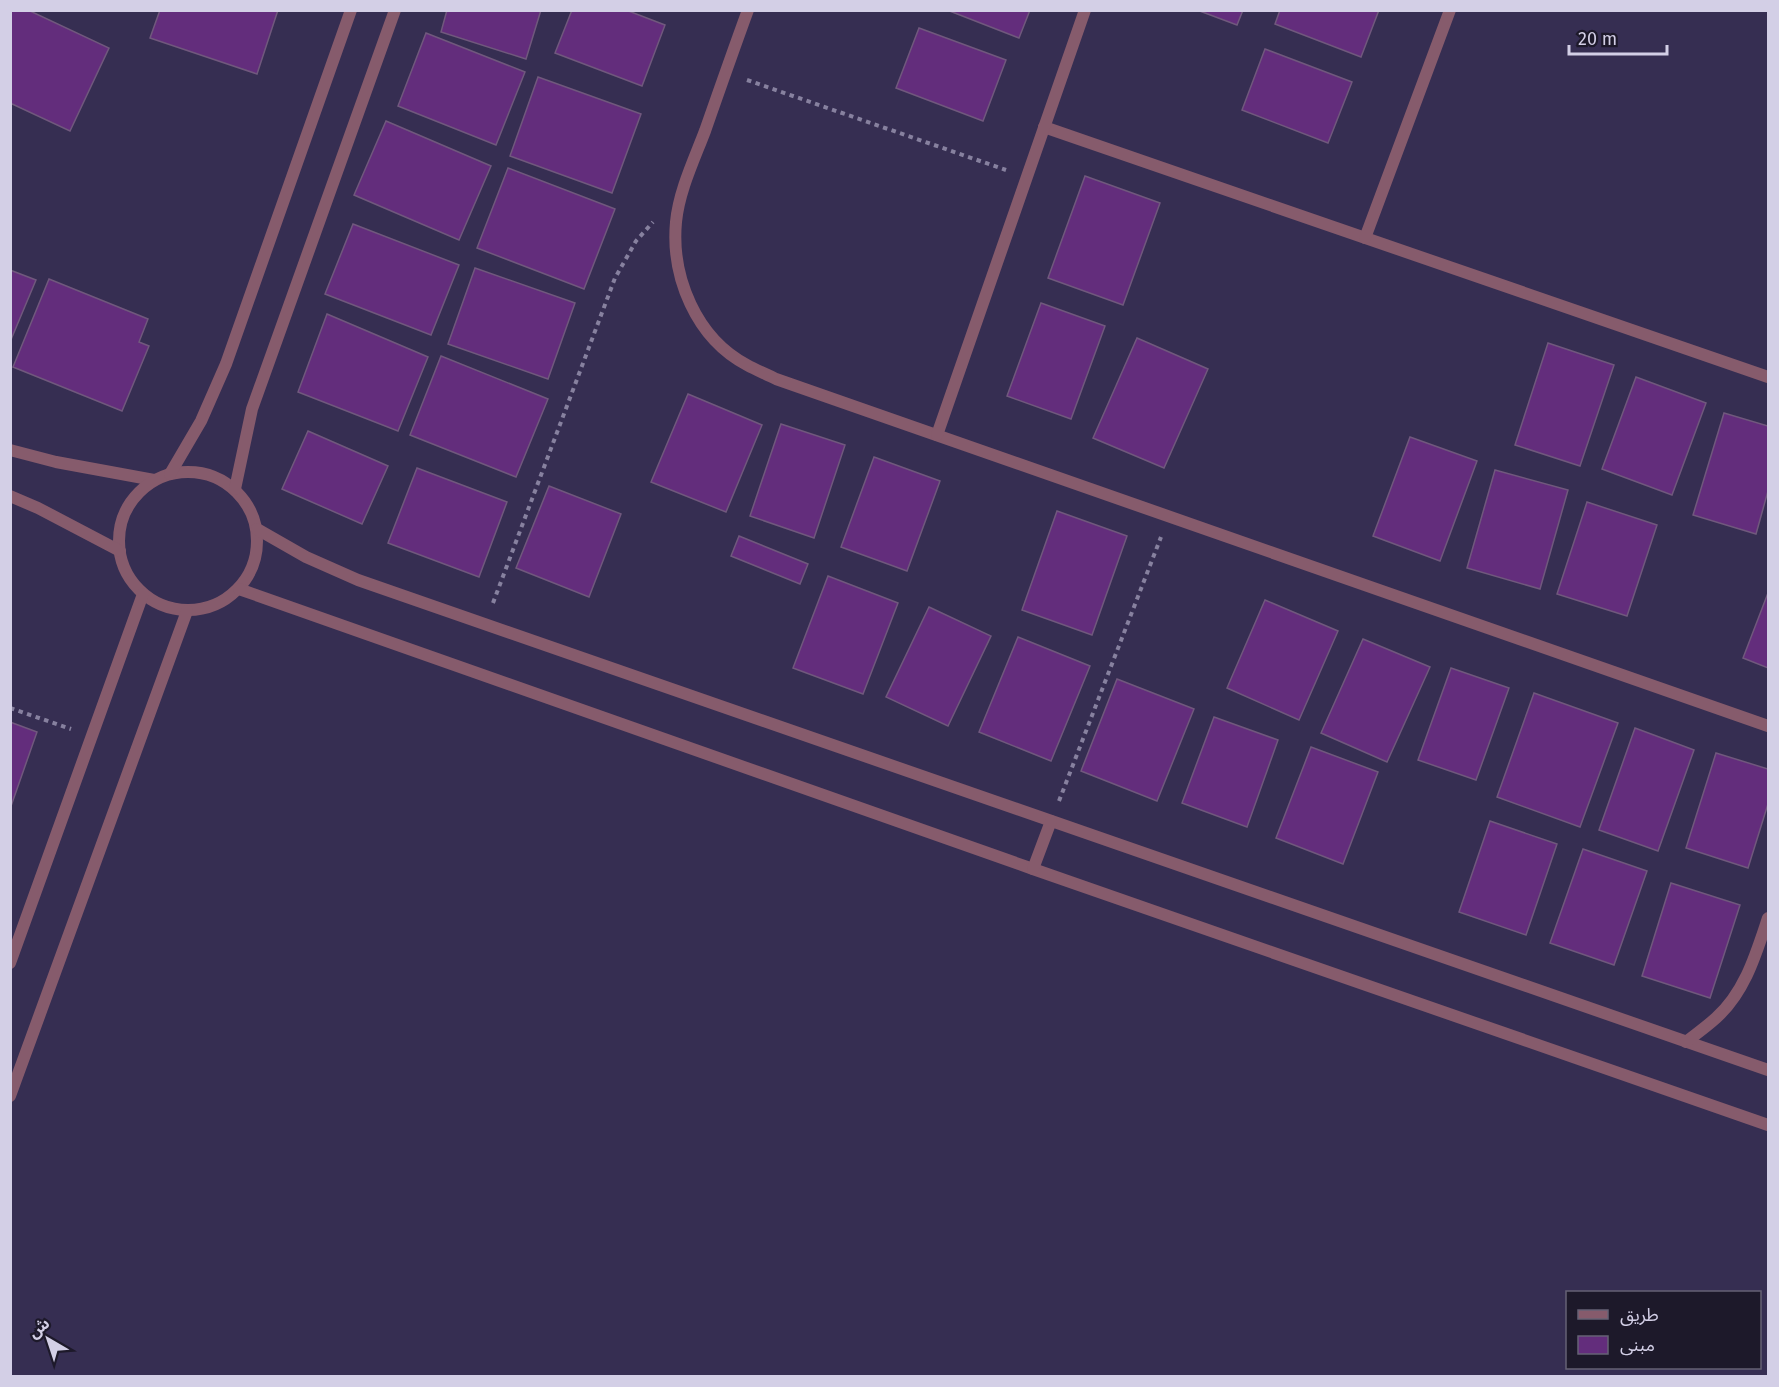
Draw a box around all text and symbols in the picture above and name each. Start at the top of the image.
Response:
scale bar [1569,18,1666,56]
text: 20 m [1578,28,1617,50]
legend [1566,1291,1761,1369]
text: طريق [1620,1304,1659,1326]
north arrow [18,1309,78,1369]
text: ش [24,1313,53,1342]
text: مبنى [1620,1334,1655,1356]

